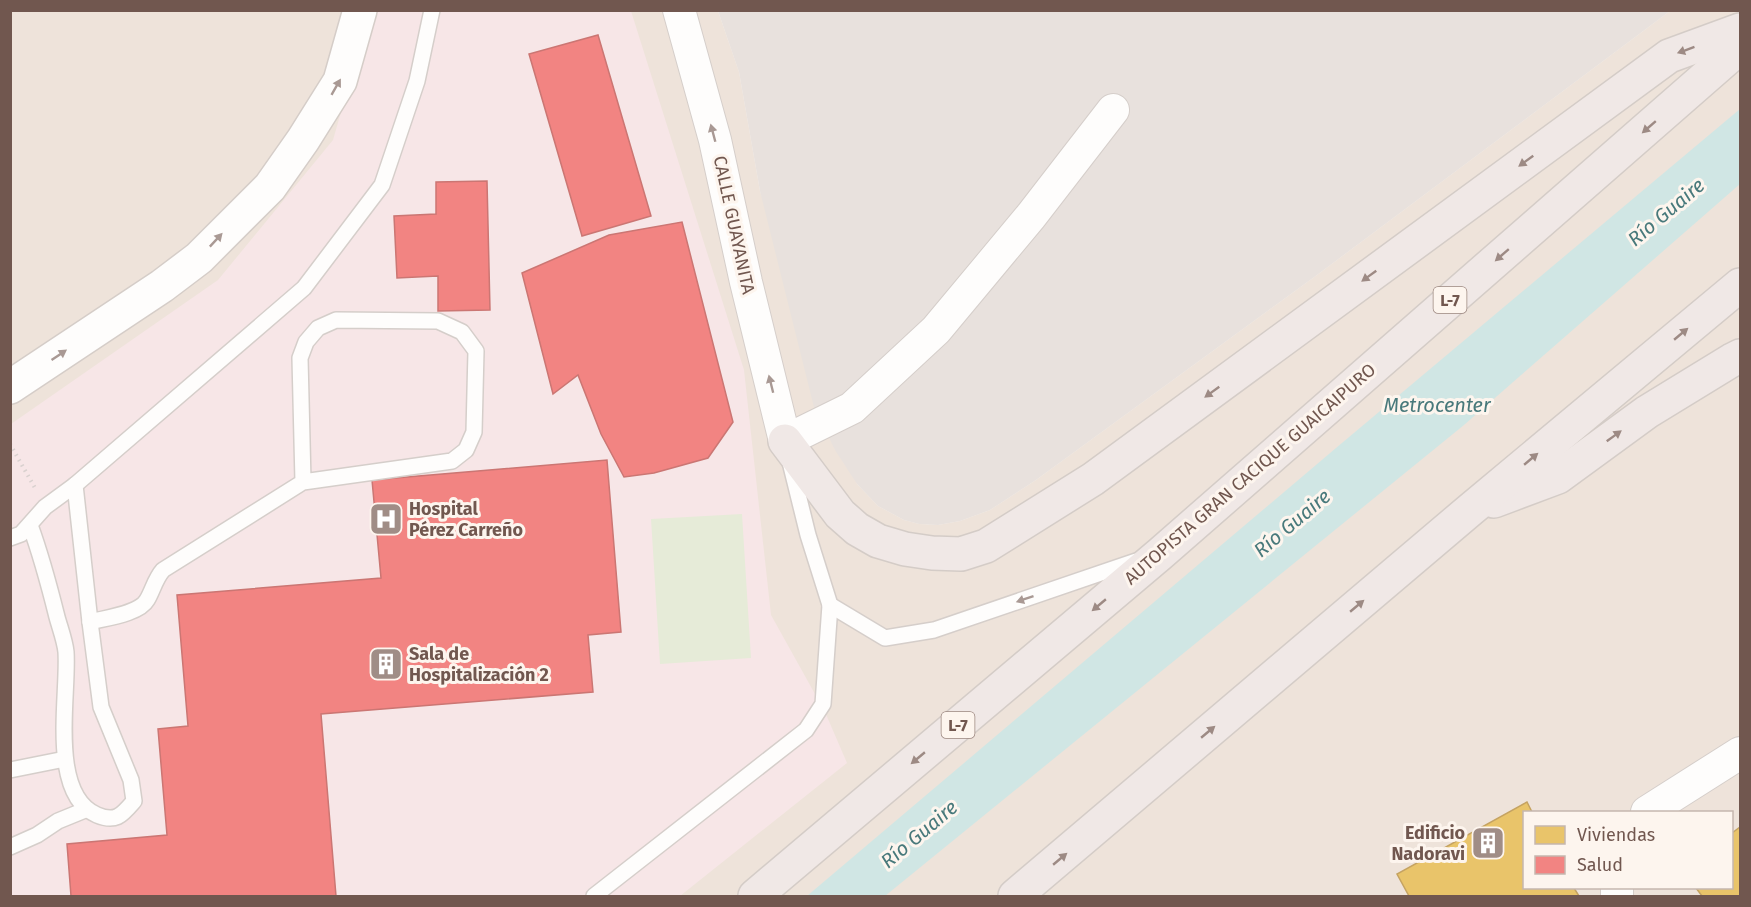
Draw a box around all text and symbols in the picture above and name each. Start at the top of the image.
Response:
one-way arrow [1676,45,1694,55]
one-way arrow [330,79,341,95]
one-way arrow [1642,120,1657,133]
one-way arrow [708,124,718,142]
street label: CALLE GUAYANITA [709,154,760,297]
one-way arrow [1519,155,1535,167]
water label: Río Guaire [1623,173,1709,251]
one-way arrow [209,233,222,248]
one-way arrow [1495,248,1510,261]
one-way arrow [1361,270,1377,283]
road number: L-7 [1434,287,1466,313]
one-way arrow [1673,328,1689,341]
one-way arrow [51,349,67,361]
street label: AUTOPISTA GRAN CACIQUE GUAICAIPURO [1120,359,1380,589]
one-way arrow [766,375,776,394]
one-way arrow [1204,386,1220,398]
water label: Metrocenter [1383,393,1492,417]
one-way arrow [1606,430,1622,442]
one-way arrow [1523,453,1538,466]
water label: Río Guaire [1249,484,1335,562]
place label: Hospital Pérez Carreño [409,498,523,541]
hospital icon: Hospital Pérez Carreño [368,501,404,537]
one-way arrow [1015,595,1033,605]
one-way arrow [1092,598,1107,611]
one-way arrow [1349,600,1364,613]
place label: Sala de Hospitalización 2 [409,643,549,686]
building icon: Sala de Hospitalización 2 [368,646,404,682]
road number: L-7 [942,712,974,738]
one-way arrow [1200,726,1216,739]
one-way arrow [910,752,926,765]
water label: Río Guaire [876,795,962,873]
legend [1523,811,1733,889]
place label: Edificio Nadoravi [1391,822,1465,865]
text: Viviendas [1577,824,1655,846]
building icon: Edificio Nadoravi [1470,825,1506,861]
one-way arrow [1052,852,1068,865]
text: Salud [1577,854,1623,876]

